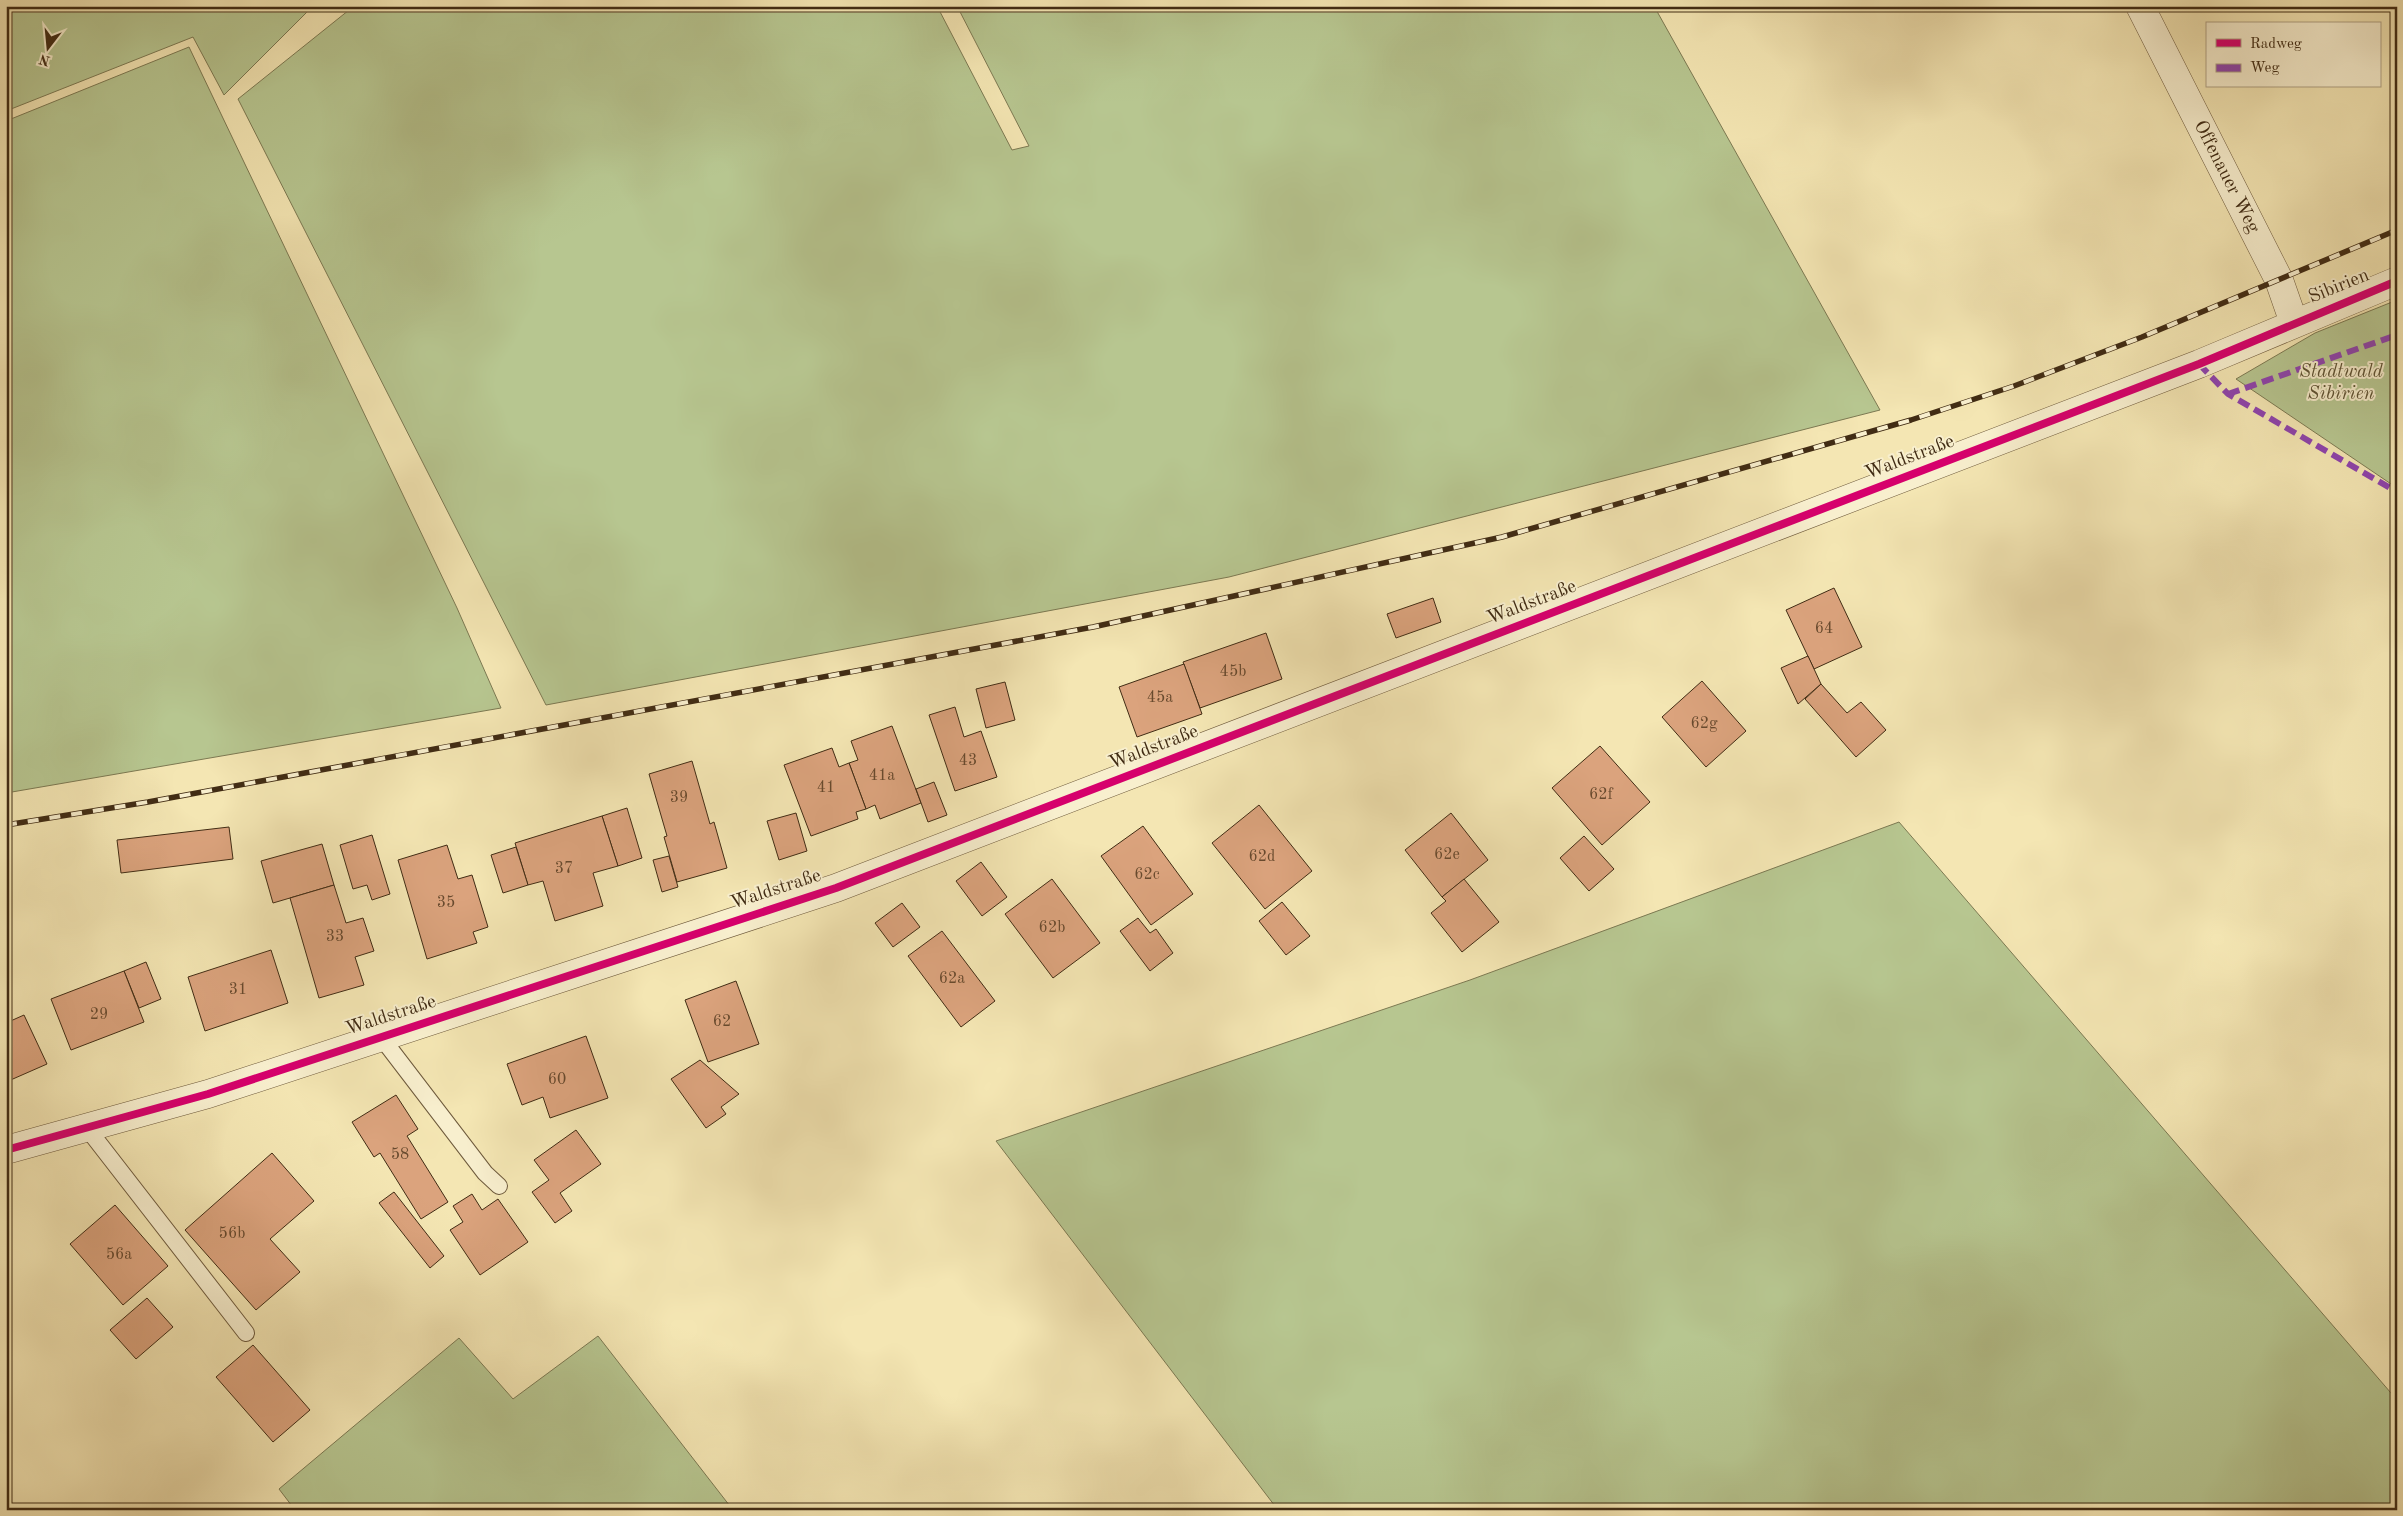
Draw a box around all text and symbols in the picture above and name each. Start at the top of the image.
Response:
north arrow [22,22,72,72]
legend [2206,22,2380,88]
text: Radweg [2250,37,2302,52]
text: N [37,51,52,68]
text: Weg [2250,61,2280,76]
street label: Offenauer Weg [2189,118,2263,237]
street label: Sibirien [2306,266,2372,308]
park label: Stadtwald Sibirien [2299,363,2384,404]
street label: Waldstraße [1863,432,1957,484]
street label: Waldstraße [1485,577,1579,629]
house number: 64 [1815,621,1833,637]
house number: 45b [1220,664,1246,680]
house number: 45a [1147,690,1173,706]
house number: 62g [1690,716,1718,732]
street label: Waldstraße [1107,722,1201,774]
house number: 43 [959,753,977,769]
house number: 41a [869,768,895,784]
house number: 41 [817,780,835,796]
house number: 62f [1589,787,1614,803]
house number: 39 [670,790,688,806]
house number: 62e [1434,847,1460,863]
house number: 62d [1249,849,1275,865]
house number: 37 [555,861,573,877]
street label: Waldstraße [728,866,824,914]
house number: 62c [1134,867,1160,883]
house number: 35 [437,895,455,911]
house number: 62b [1039,920,1065,936]
house number: 33 [326,929,344,945]
house number: 62a [939,971,965,987]
house number: 31 [229,982,247,998]
street label: Waldstraße [343,992,439,1040]
house number: 29 [90,1007,108,1023]
house number: 62 [713,1014,731,1030]
house number: 60 [548,1072,566,1088]
house number: 58 [391,1147,409,1163]
house number: 56b [219,1226,245,1242]
house number: 56a [106,1247,132,1263]

